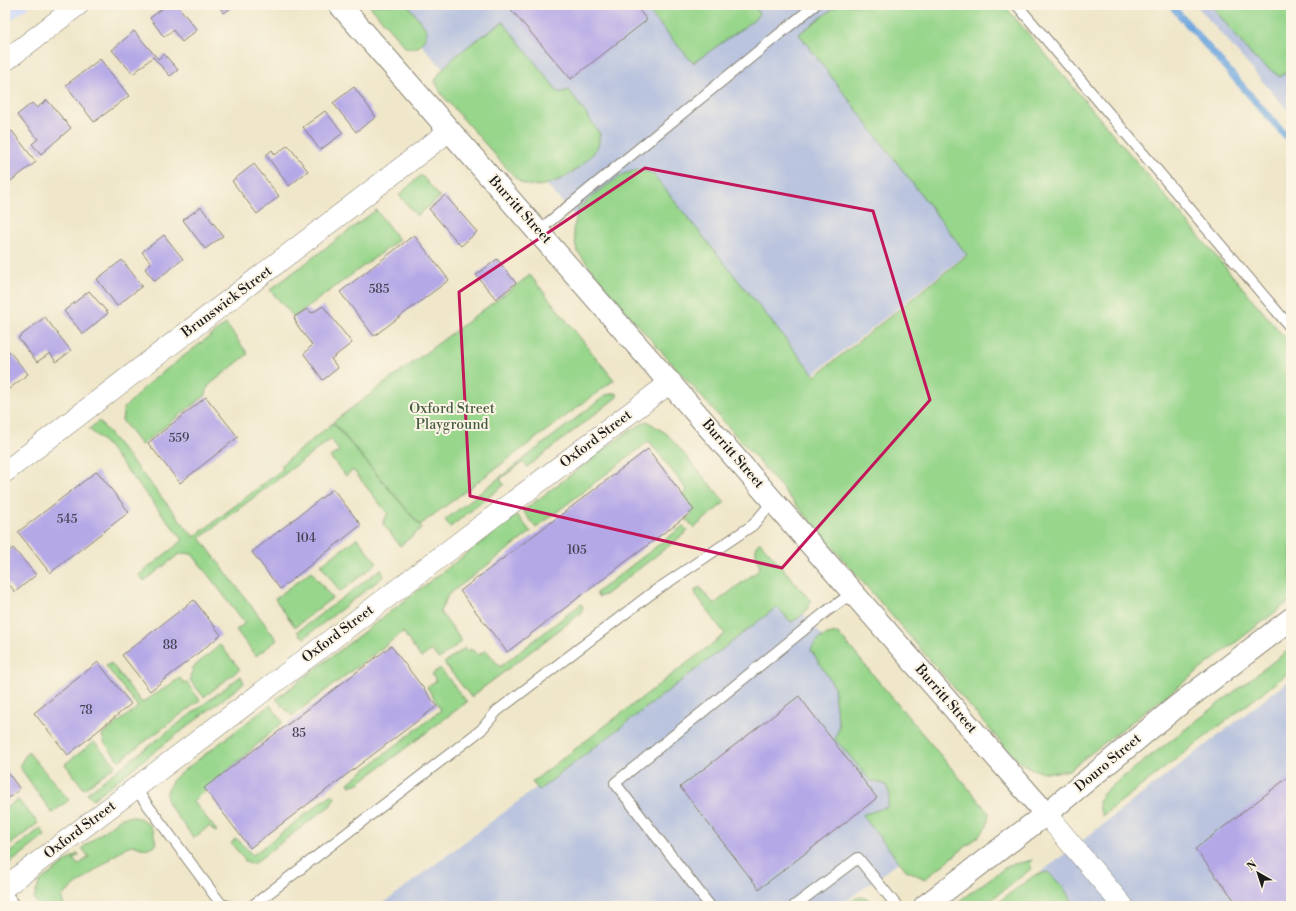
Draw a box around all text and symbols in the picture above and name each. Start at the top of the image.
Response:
street label: Burritt Street [484,171,555,248]
street label: Brunswick Street [177,262,276,342]
house number: 585 [369,282,390,297]
park label: Oxford Street Playground [409,400,495,434]
street label: Oxford Street [556,406,636,472]
street label: Burritt Street [697,415,768,492]
house number: 559 [169,431,189,446]
house number: 545 [57,512,78,527]
house number: 104 [296,531,316,546]
house number: 105 [567,543,587,558]
street label: Oxford Street [298,601,378,667]
house number: 88 [163,638,177,653]
street label: Burritt Street [910,660,981,737]
house number: 78 [79,703,93,718]
house number: 85 [292,726,306,741]
street label: Douro Street [1071,730,1145,796]
street label: Oxford Street [40,797,120,863]
north arrow [1238,853,1278,893]
text: N [1245,858,1260,874]

